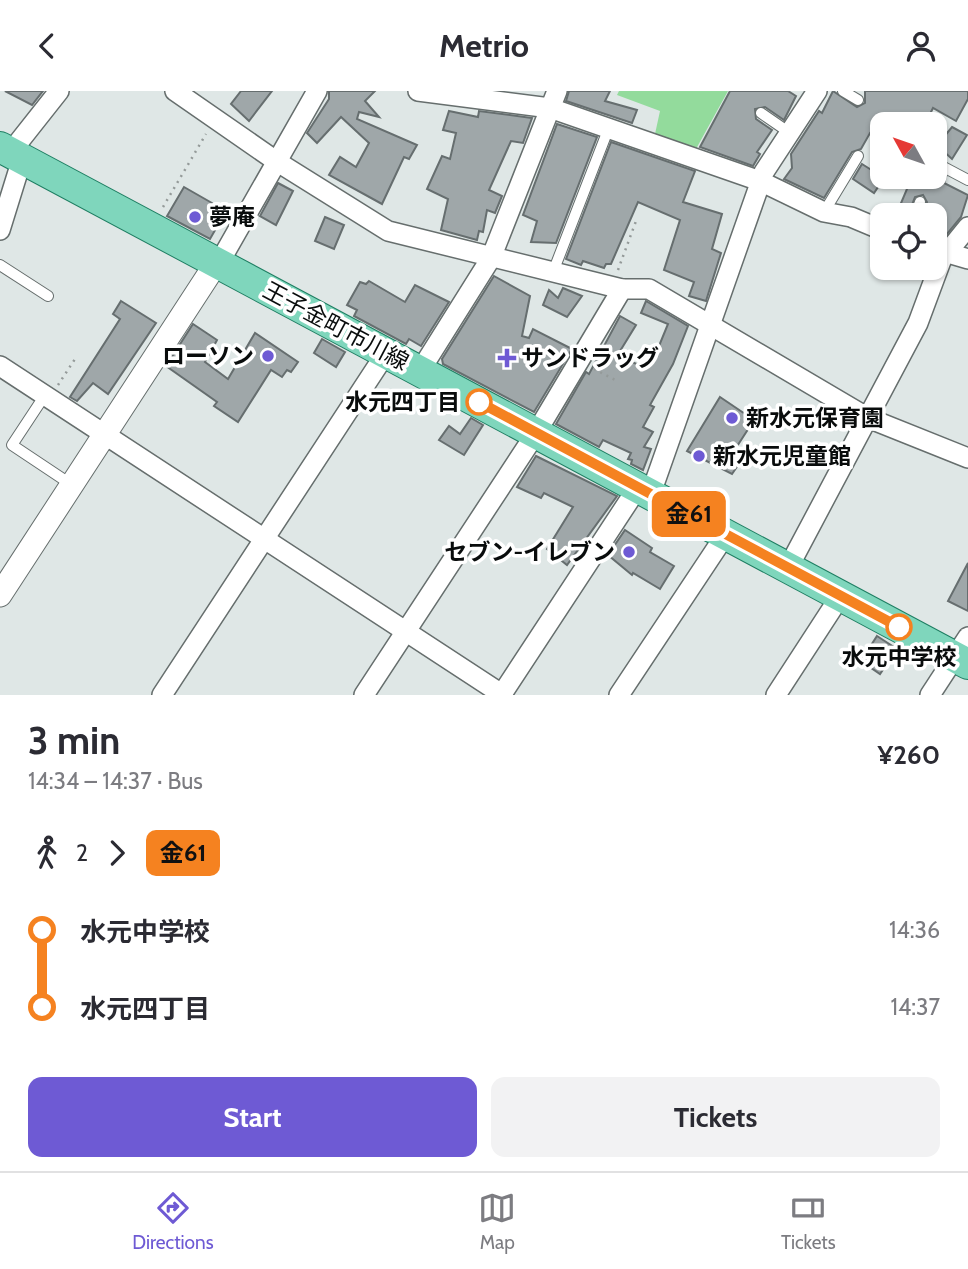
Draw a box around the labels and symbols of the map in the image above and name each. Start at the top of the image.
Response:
north arrow [870,112,947,189]
place label: 夢庵 [209,203,255,231]
marker: 夢庵 [187,209,203,225]
street label: 王子金町市川線 [258,276,414,376]
place label: ローソン [162,342,254,370]
place label: サンドラッグ [521,344,659,372]
marker: ローソン [260,348,276,364]
marker: サンドラッグ [499,350,515,366]
place label: 水元四丁目 [345,388,460,416]
marker: 水元四丁目 [466,389,492,415]
place label: 新水元保育園 [746,404,884,432]
marker: 新水元保育園 [724,410,740,426]
place label: 新水元児童館 [713,442,851,470]
marker: 新水元児童館 [691,448,707,464]
line badge: 金61 [649,491,729,537]
place label: セブン-イレブン [444,538,615,566]
marker: セブン-イレブン [621,544,637,560]
marker: 水元中学校 [886,614,912,640]
place label: 水元中学校 [842,643,957,671]

